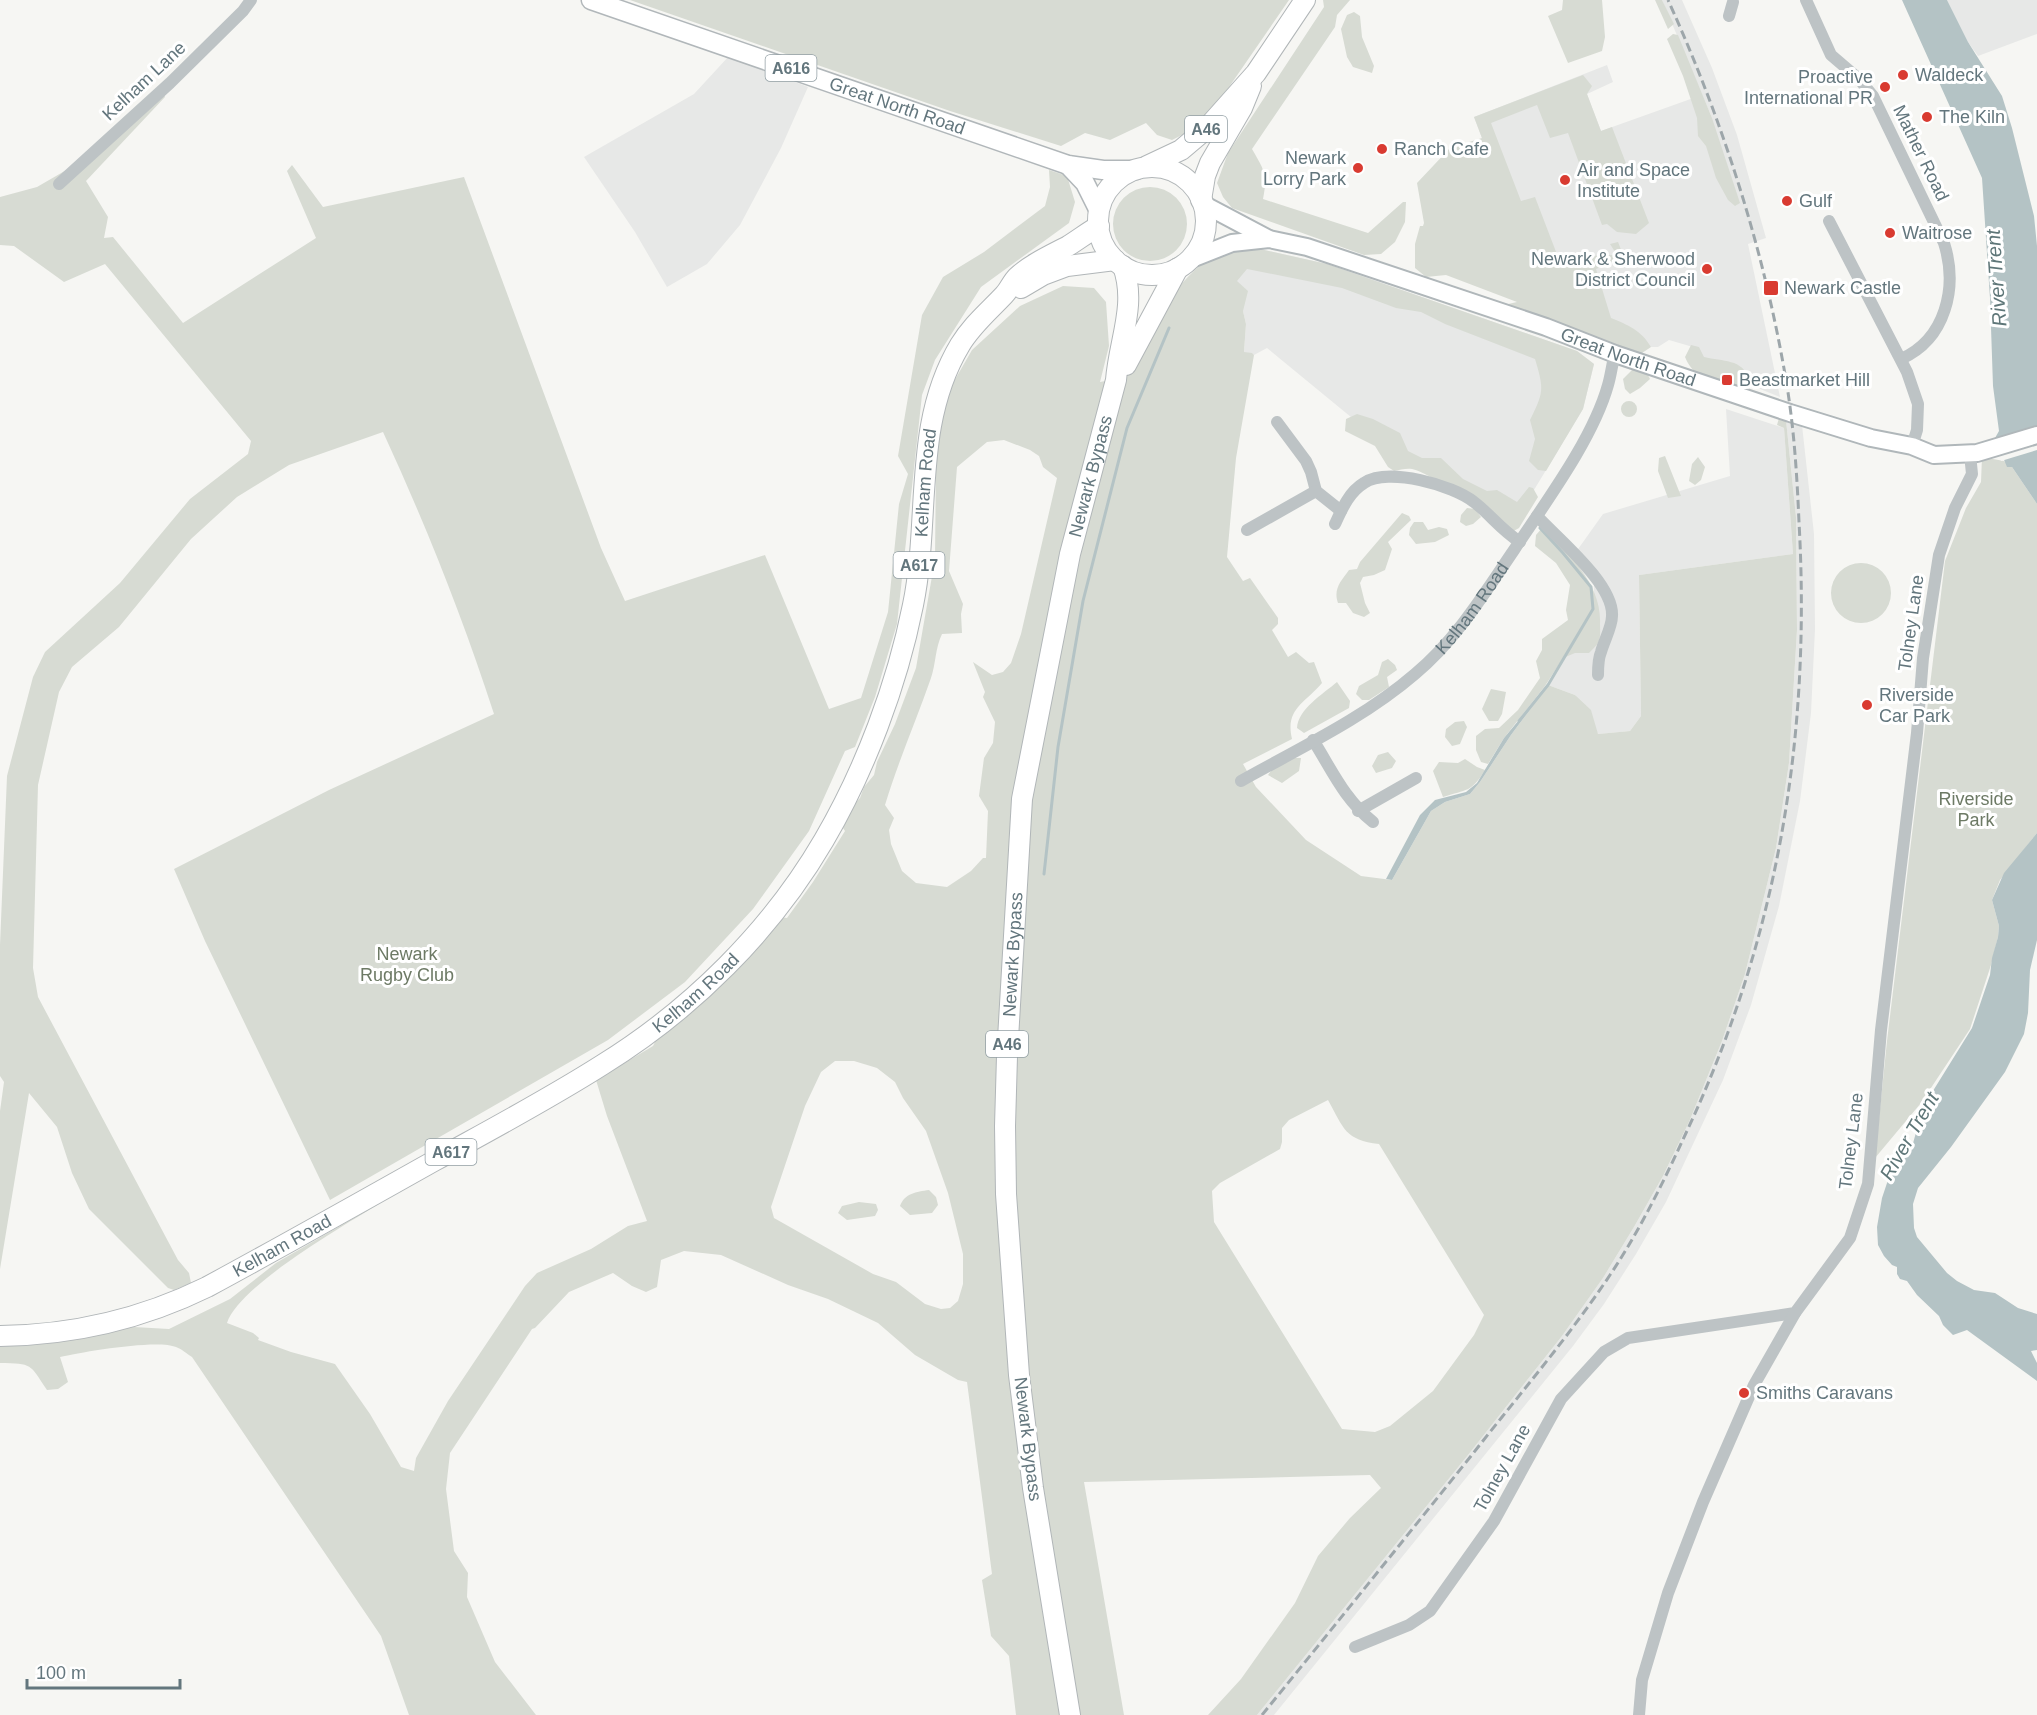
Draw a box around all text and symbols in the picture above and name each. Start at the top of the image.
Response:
street label: Kelham Lane [98,38,190,124]
road number: A616 [766,55,816,81]
place label: Waldeck [1915,65,1984,85]
place label: Proactive International PR [1744,67,1873,108]
marker: Waldeck [1896,68,1910,82]
street label: Great North Road [827,73,968,139]
marker: Proactive International PR [1878,80,1892,94]
street label: Mather Road [1889,102,1953,204]
place label: The Kiln [1939,107,2005,127]
marker: The Kiln [1920,110,1934,124]
road number: A46 [1185,116,1227,142]
place label: Ranch Cafe [1394,139,1489,159]
marker: Ranch Cafe [1375,142,1389,156]
place label: Newark Lorry Park [1263,148,1347,189]
place label: Air and Space Institute [1577,160,1690,201]
marker: Newark Lorry Park [1351,161,1365,175]
marker: Air and Space Institute [1558,173,1572,187]
place label: Gulf [1799,191,1833,211]
marker: Gulf [1780,194,1794,208]
place label: Waitrose [1902,223,1972,243]
marker: Waitrose [1883,226,1897,240]
water label: River Trent [1982,227,2010,327]
place label: Newark & Sherwood District Council [1531,249,1695,290]
marker: Newark & Sherwood District Council [1700,262,1714,276]
place label: Newark Castle [1784,278,1901,298]
marker: Newark Castle [1762,279,1780,297]
street label: Great North Road [1558,324,1698,391]
place label: Beastmarket Hill [1739,370,1870,390]
marker: Beastmarket Hill [1720,373,1734,387]
street label: Newark Bypass [1065,413,1116,539]
street label: Kelham Road [911,427,940,538]
road number: A617 [894,552,944,578]
street label: Kelham Road [1432,559,1513,658]
street label: Tolney Lane [1894,574,1928,672]
place label: Riverside Car Park [1879,685,1954,726]
marker: Riverside Car Park [1860,698,1874,712]
park label: Riverside Park [1938,789,2014,830]
street label: Newark Bypass [999,892,1027,1018]
park label: Newark Rugby Club [360,944,454,985]
street label: Kelham Road [648,949,743,1037]
road number: A46 [986,1031,1028,1057]
water label: River Trent [1875,1087,1944,1184]
street label: Tolney Lane [1835,1092,1867,1190]
road number: A617 [426,1139,476,1165]
street label: Kelham Road [229,1211,335,1281]
street label: Newark Bypass [1010,1376,1046,1502]
place label: Smiths Caravans [1756,1383,1893,1403]
marker: Smiths Caravans [1737,1386,1751,1400]
street label: Tolney Lane [1470,1421,1534,1515]
scale bar [27,1652,180,1690]
text: 100 m [36,1663,86,1683]

